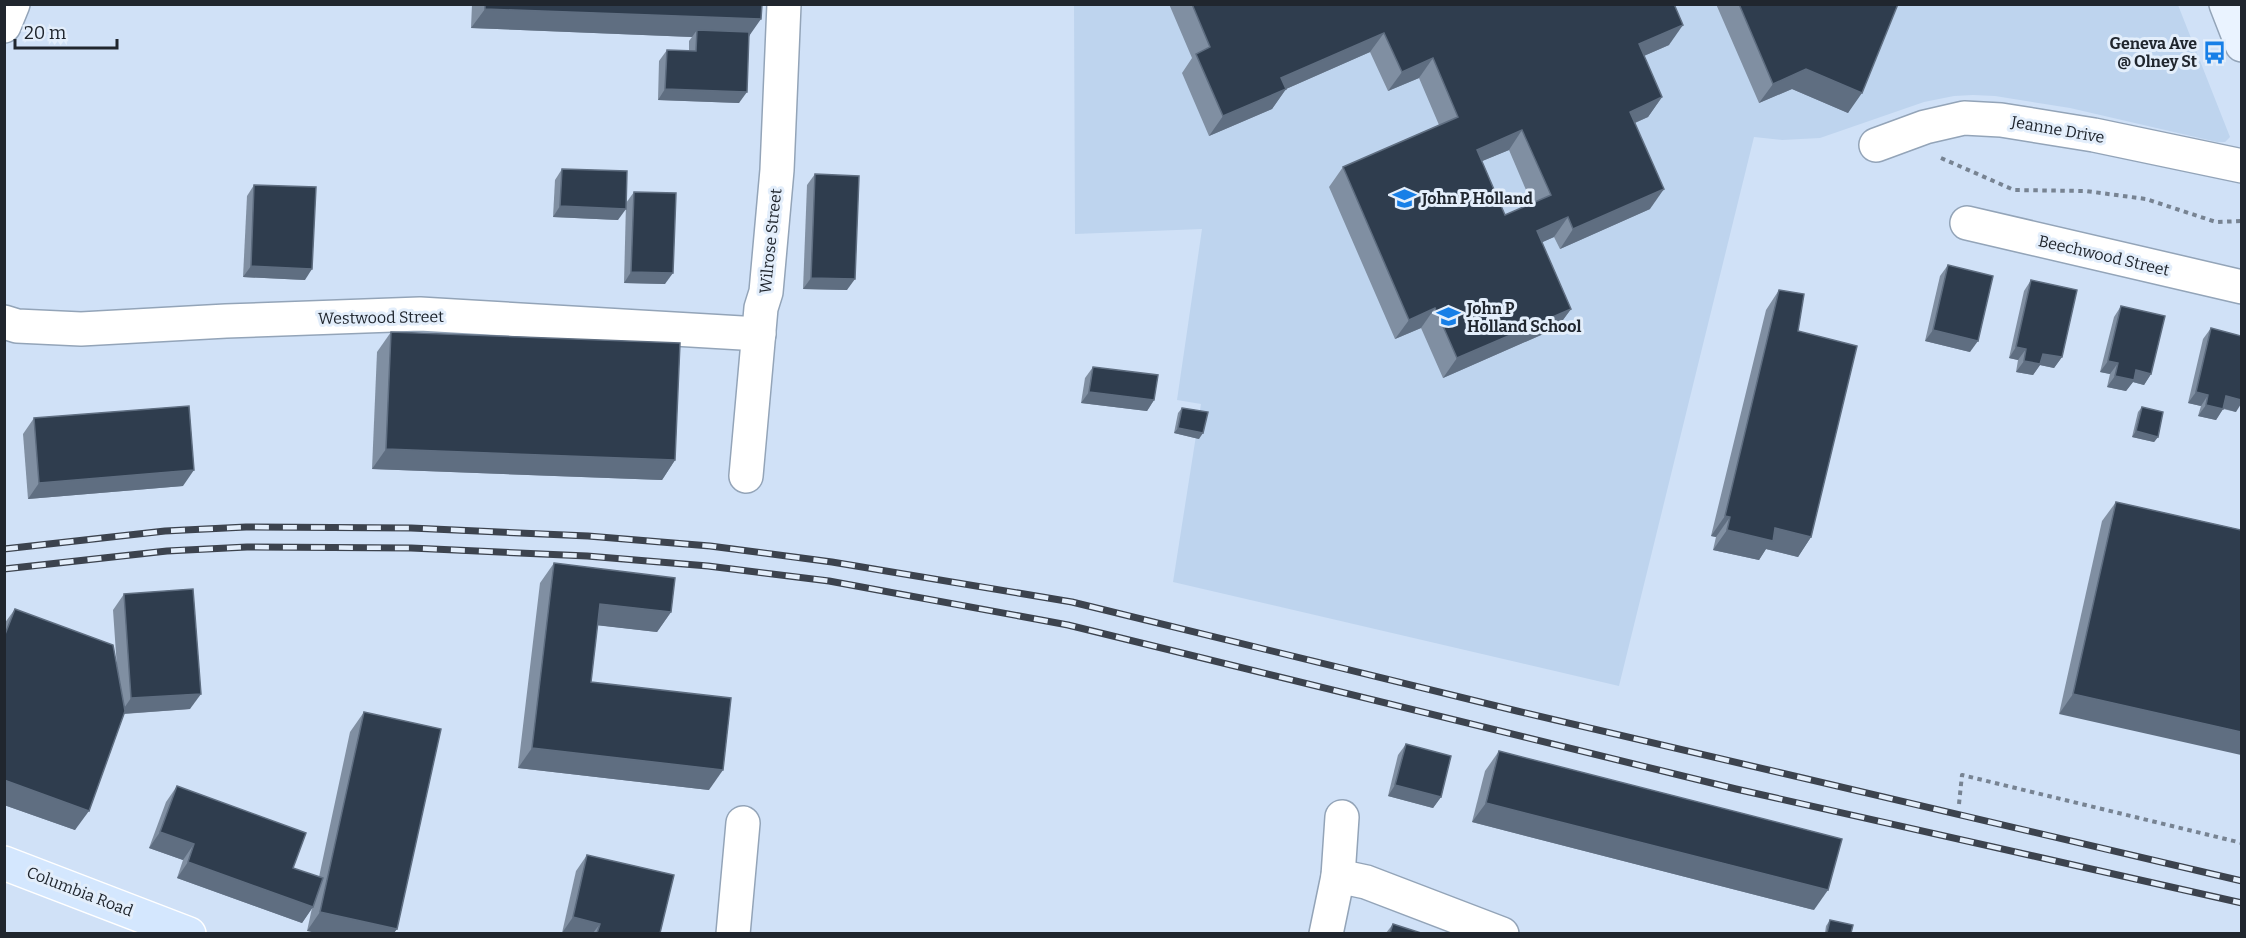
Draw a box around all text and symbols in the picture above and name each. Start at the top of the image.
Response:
scale bar [15,12,117,50]
text: 20 m [24,22,66,44]
place label: Geneva Ave @ Olney St [2109,34,2198,71]
bus stop icon: Geneva Ave @ Olney St [2202,39,2228,65]
street label: Jeanne Drive [2009,112,2106,147]
school or university icon: John P Holland [1391,185,1417,211]
street label: Wilrose Street [756,187,785,295]
place label: John P Holland [1421,189,1533,208]
street label: Beechwood Street [2037,231,2171,280]
place label: John P Holland School [1466,299,1582,336]
school or university icon: John P Holland School [1436,304,1462,330]
street label: Westwood Street [318,307,444,328]
street label: Columbia Road [24,862,136,921]

